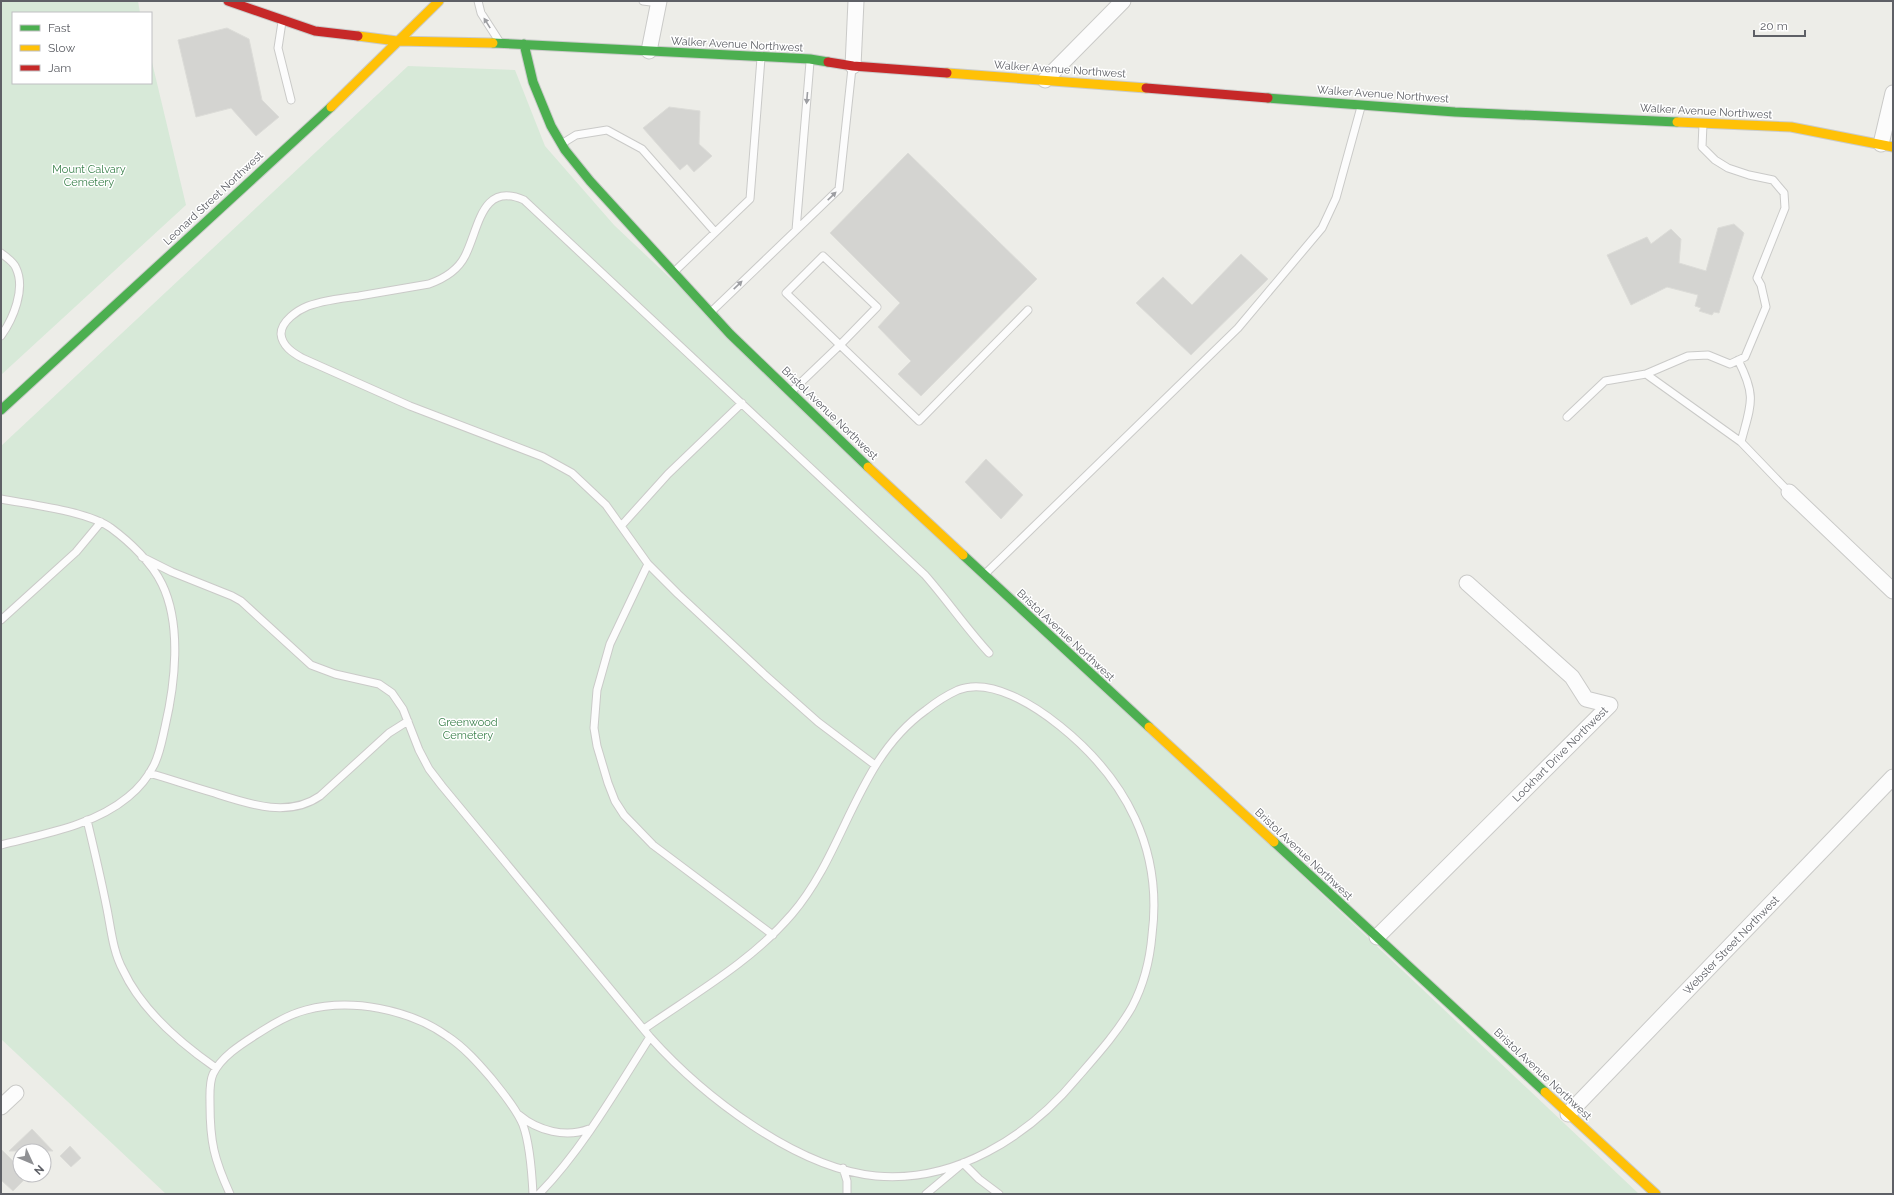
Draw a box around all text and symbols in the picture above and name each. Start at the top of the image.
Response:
legend [12,12,152,84]
scale bar [1754,12,1805,38]
one-way arrow [484,17,491,29]
text: 20 m [1760,19,1788,33]
text: Fast [48,21,71,35]
street label: Walker Avenue Northwest [671,35,804,54]
text: Slow [48,41,75,55]
street label: Walker Avenue Northwest [994,58,1127,81]
text: Jam [48,61,71,75]
street label: Walker Avenue Northwest [1317,83,1450,106]
one-way arrow [804,92,811,104]
street label: Walker Avenue Northwest [1640,102,1773,121]
street label: Leonard Street Northwest [161,149,266,248]
park label: Mount Calvary Cemetery [52,163,126,189]
one-way arrow [827,191,837,200]
one-way arrow [733,281,743,290]
street label: Bristol Avenue Northwest [779,364,881,463]
street label: Bristol Avenue Northwest [1014,587,1117,684]
street label: Lockhart Drive Northwest [1510,704,1611,805]
park label: Greenwood Cemetery [438,716,498,742]
street label: Bristol Avenue Northwest [1252,806,1355,903]
street label: Webster Street Northwest [1681,893,1782,997]
street label: Bristol Avenue Northwest [1491,1026,1594,1123]
north arrow [12,1143,52,1183]
text: N [31,1162,46,1177]

